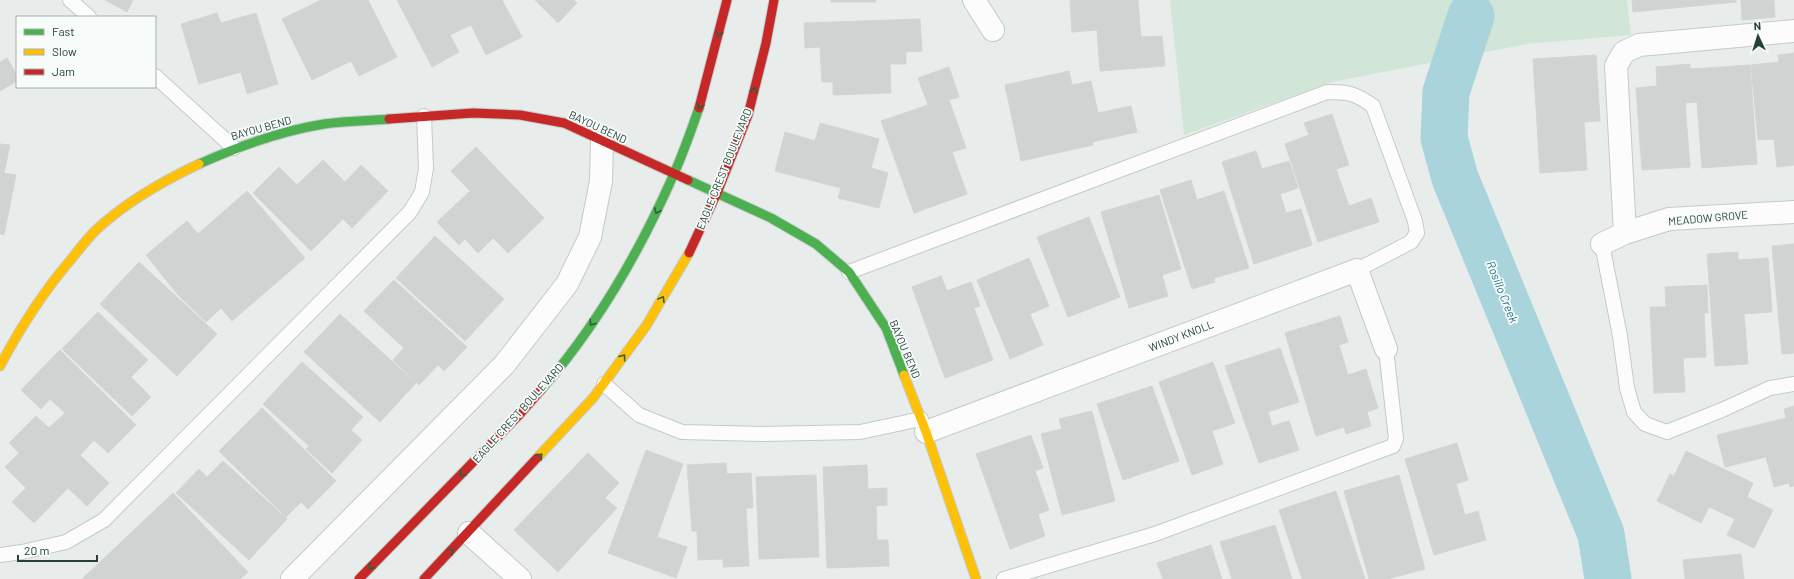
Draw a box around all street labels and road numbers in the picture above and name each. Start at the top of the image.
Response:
street label: EAGLE CREST BOULEVARD [693,106,754,231]
street label: BAYOU BEND [567,107,629,146]
street label: BAYOU BEND [229,113,293,142]
street label: MEADOW GROVE [1668,208,1749,227]
street label: WINDY KNOLL [1147,317,1215,354]
street label: BAYOU BEND [887,318,924,380]
street label: EAGLE CREST BOULEVARD [470,360,566,465]

